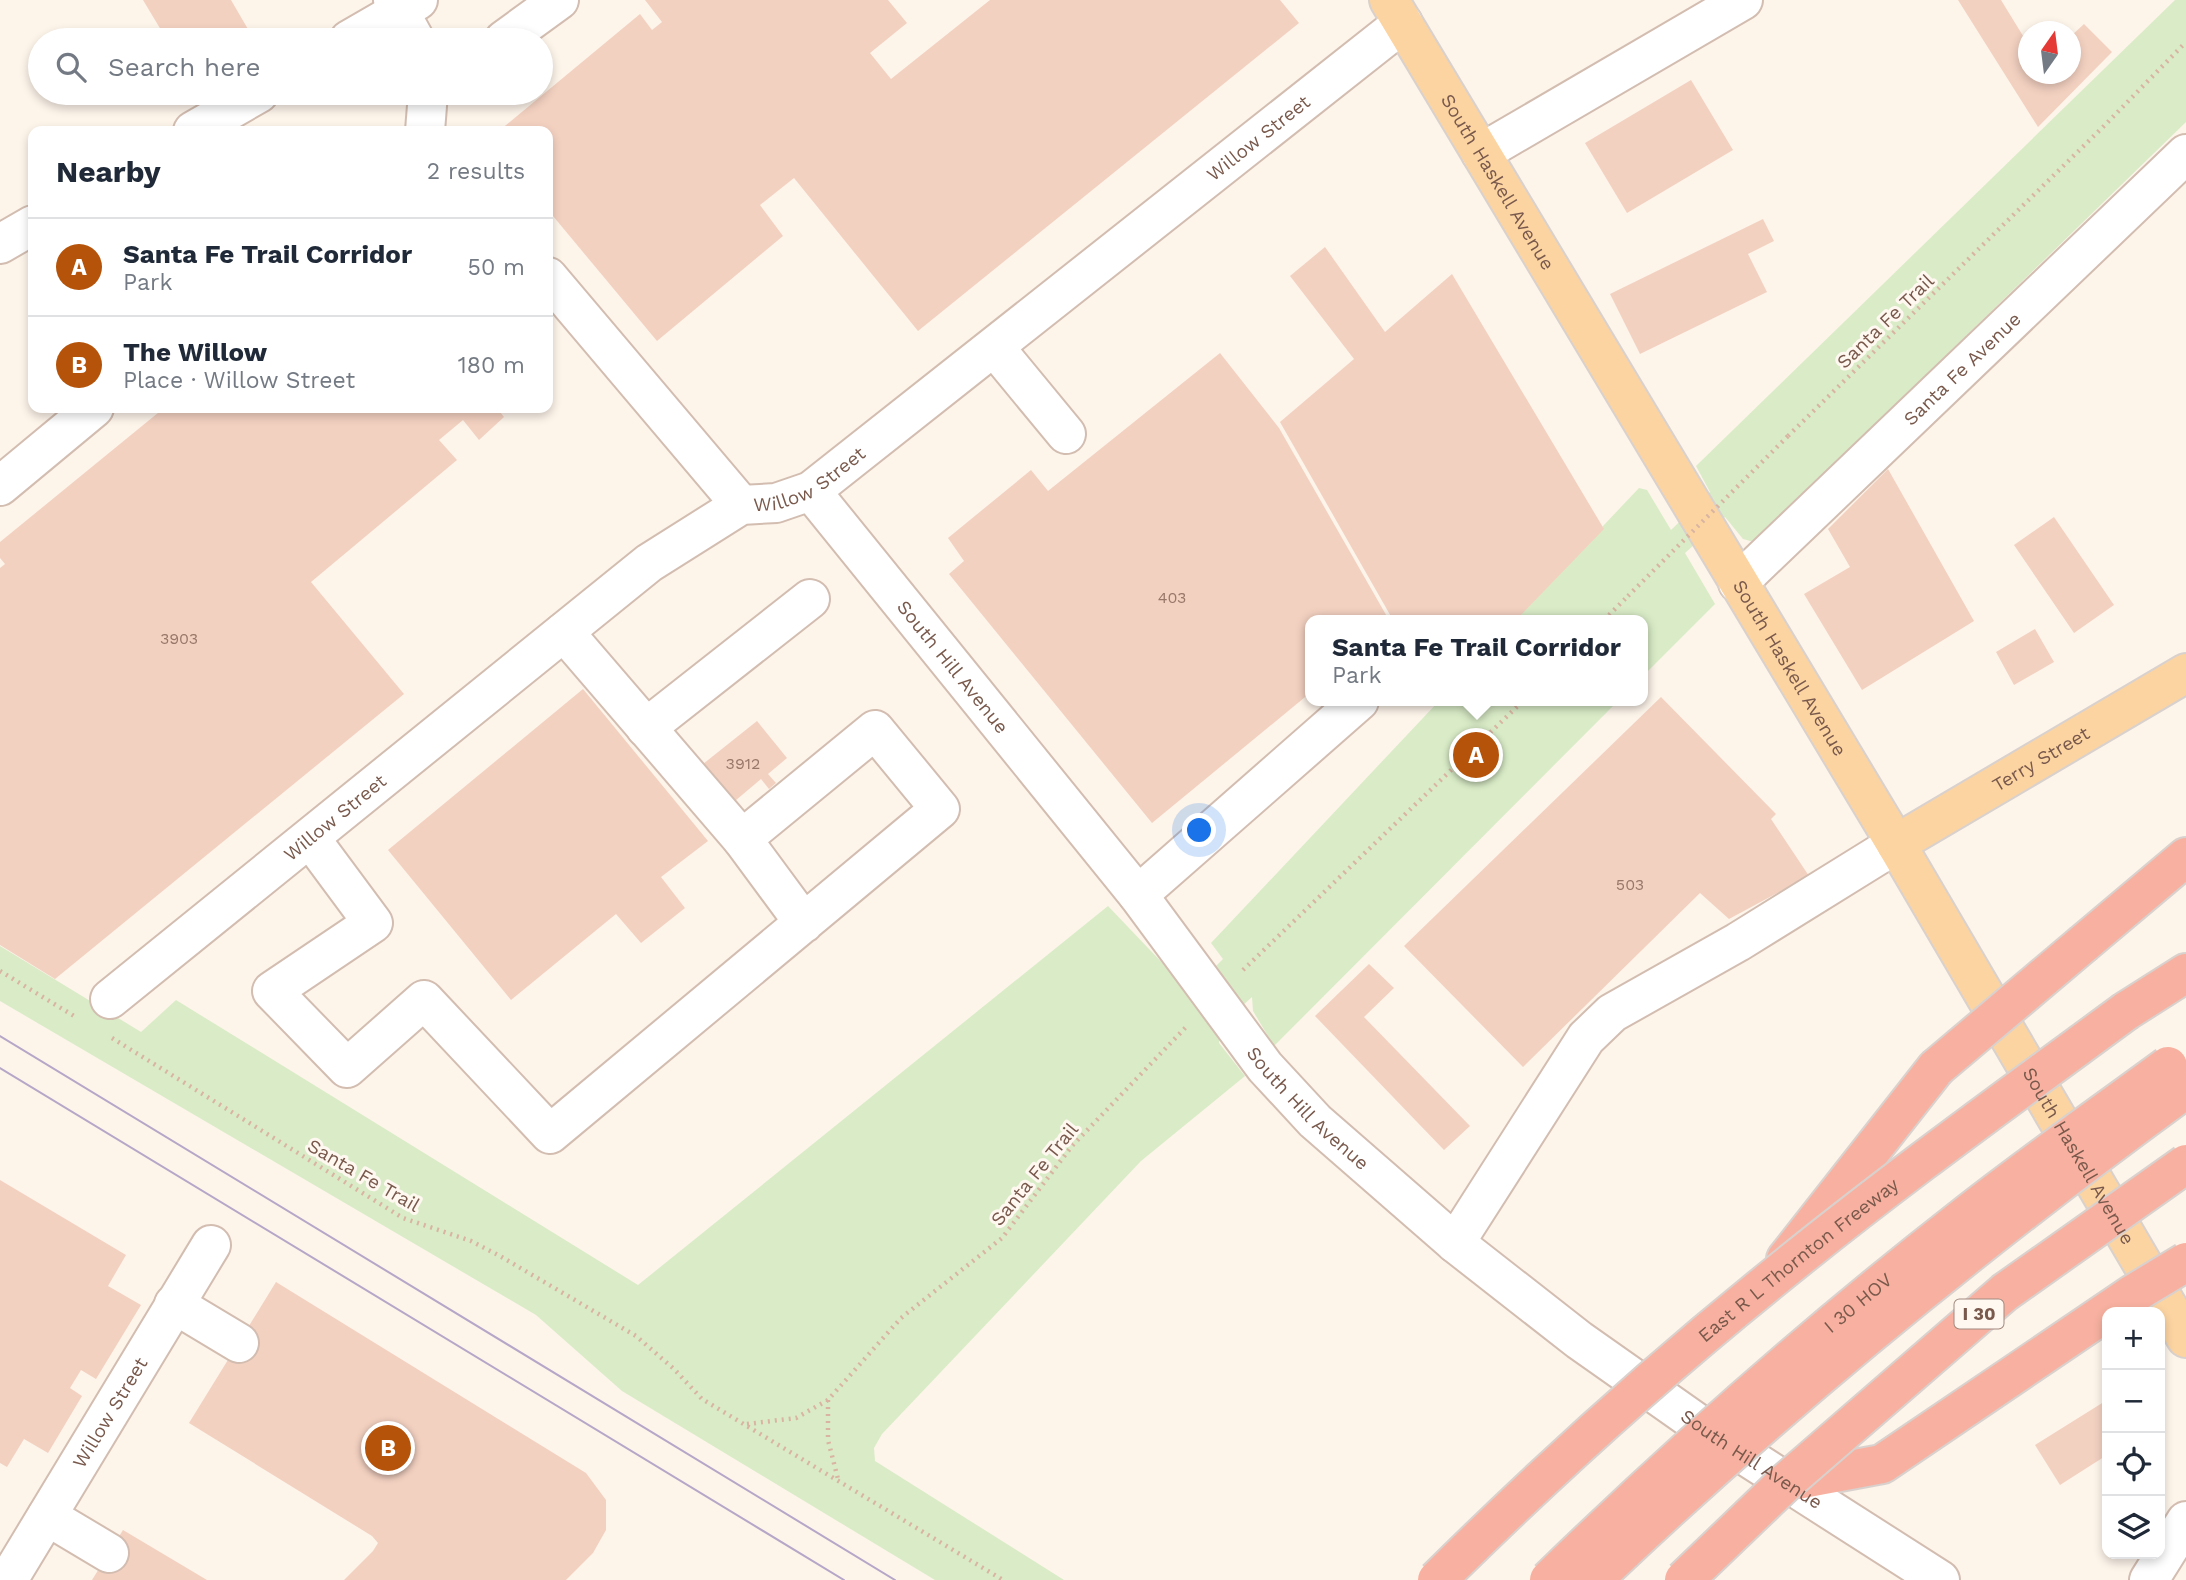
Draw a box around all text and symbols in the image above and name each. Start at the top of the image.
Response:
north arrow [2018,21,2081,84]
search box [28,28,553,105]
icon: search [52,48,90,86]
text: Search here [108,52,260,82]
street label: Willow Street [1202,90,1315,186]
street label: South Haskell Avenue [1436,90,1559,274]
text: Nearby [56,154,161,189]
text: 2 results [427,158,525,185]
text: Santa Fe Trail Corridor [123,239,412,269]
text: A [71,254,87,281]
text: 50 m [468,254,525,281]
text: Park [123,269,172,296]
street label: Santa Fe Trail [1832,269,1939,373]
street label: Santa Fe Avenue [1899,308,2026,430]
text: The Willow [123,337,267,367]
text: B [71,352,87,379]
text: 180 m [458,352,525,379]
text: Place · Willow Street [123,367,355,394]
street label: Willow Street [753,442,870,516]
street label: South Haskell Avenue [1728,576,1851,760]
house number: 403 [1158,588,1186,607]
street label: South Hill Avenue [892,596,1013,738]
popup [1305,615,1648,706]
house number: 3903 [160,629,198,648]
text: Santa Fe Trail Corridor [1332,632,1621,662]
text: Park [1332,662,1381,689]
street label: Terry Street [1988,722,2094,797]
pin: A [1453,729,1499,781]
house number: 3912 [726,754,760,773]
street label: Willow Street [279,769,391,866]
your location [1182,813,1216,847]
house number: 503 [1616,875,1644,894]
street label: South Hill Avenue [1242,1042,1374,1175]
street label: South Haskell Avenue [2018,1063,2139,1249]
street label: Santa Fe Trail [986,1118,1083,1230]
street label: Santa Fe Trail [303,1134,424,1217]
street label: East R L Thornton Freeway [1693,1173,1903,1347]
street label: I 30 HOV [1819,1268,1897,1338]
road number: I 30 [1954,1300,2004,1329]
map controls [2102,1307,2165,1559]
button: + [2102,1307,2165,1370]
street label: Willow Street [68,1353,152,1472]
button: − [2102,1370,2165,1433]
street label: South Hill Avenue [1676,1404,1827,1514]
pin: B [365,1422,411,1474]
button: locate [2102,1433,2165,1496]
button: layers [2102,1496,2165,1559]

